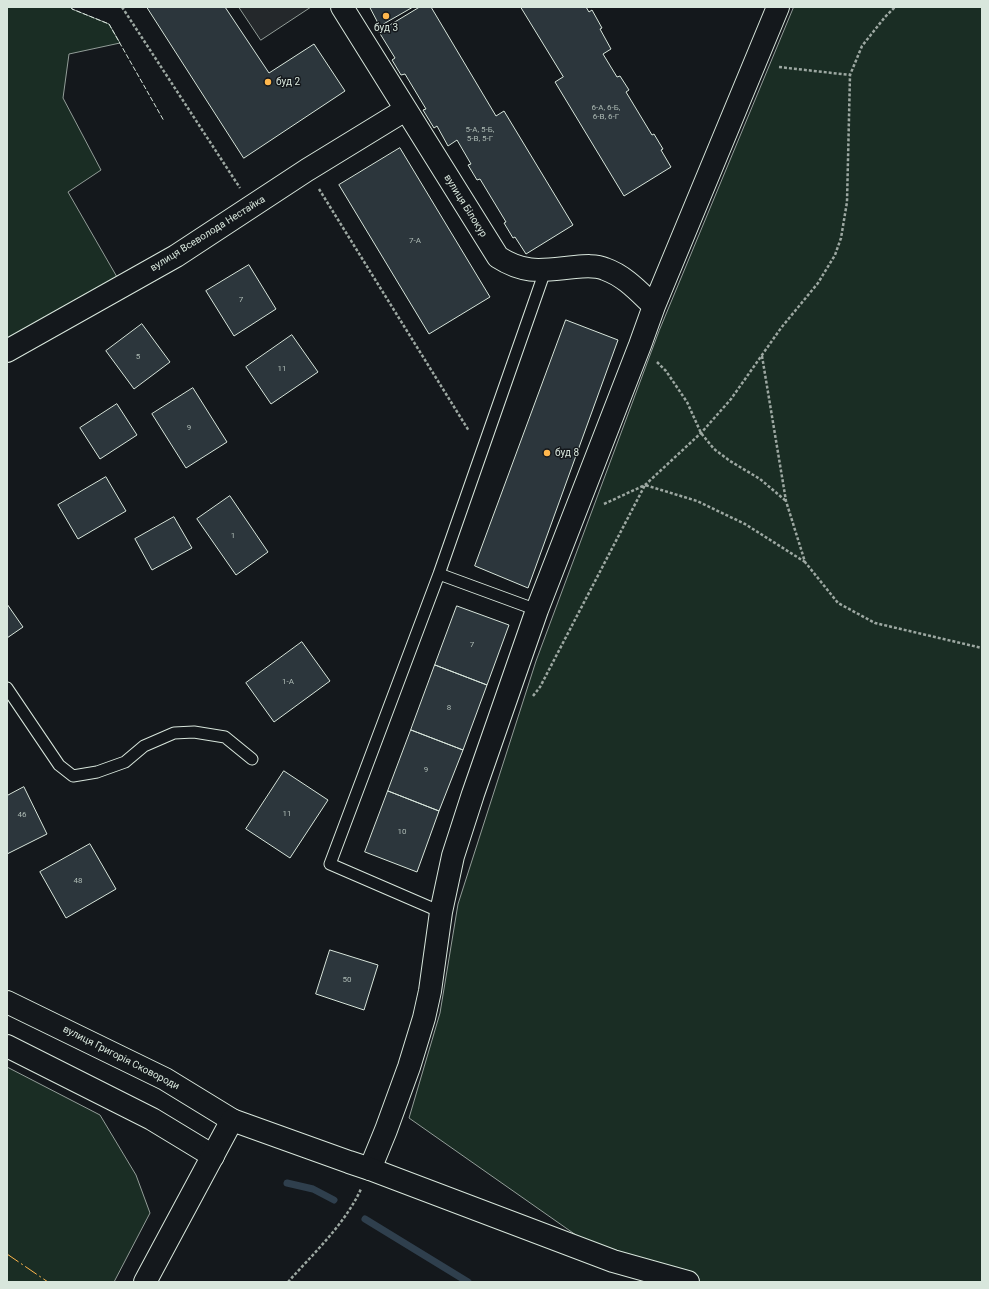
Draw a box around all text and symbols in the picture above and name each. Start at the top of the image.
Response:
marker: буд 3 [381,11,391,21]
place label: буд 3 [374,22,398,34]
place label: буд 2 [276,76,300,88]
marker: буд 2 [263,77,273,87]
house number: 6-А, 6-Б, 6-В, 6-Г [592,103,620,122]
house number: 5-А, 5-Б, 5-В, 5-Г [466,125,494,144]
street label: вулиця Білокур [441,172,489,240]
street label: вулиця Всеволода Нестайка [148,194,268,274]
house number: 7-А [409,236,421,246]
house number: 7 [239,295,243,305]
house number: 5 [136,352,140,362]
house number: 11 [278,364,286,374]
house number: 9 [187,423,191,433]
place label: буд 8 [555,447,579,459]
marker: буд 8 [542,448,552,458]
house number: 1 [231,531,235,541]
house number: 7 [470,640,474,650]
house number: 1-А [282,677,294,687]
house number: 8 [447,703,451,713]
house number: 9 [424,765,428,775]
house number: 11 [283,809,291,819]
house number: 46 [18,810,26,820]
house number: 10 [398,827,406,837]
house number: 48 [74,876,82,886]
house number: 50 [343,975,351,985]
street label: вулиця Григорія Сковороди [61,1023,181,1093]

